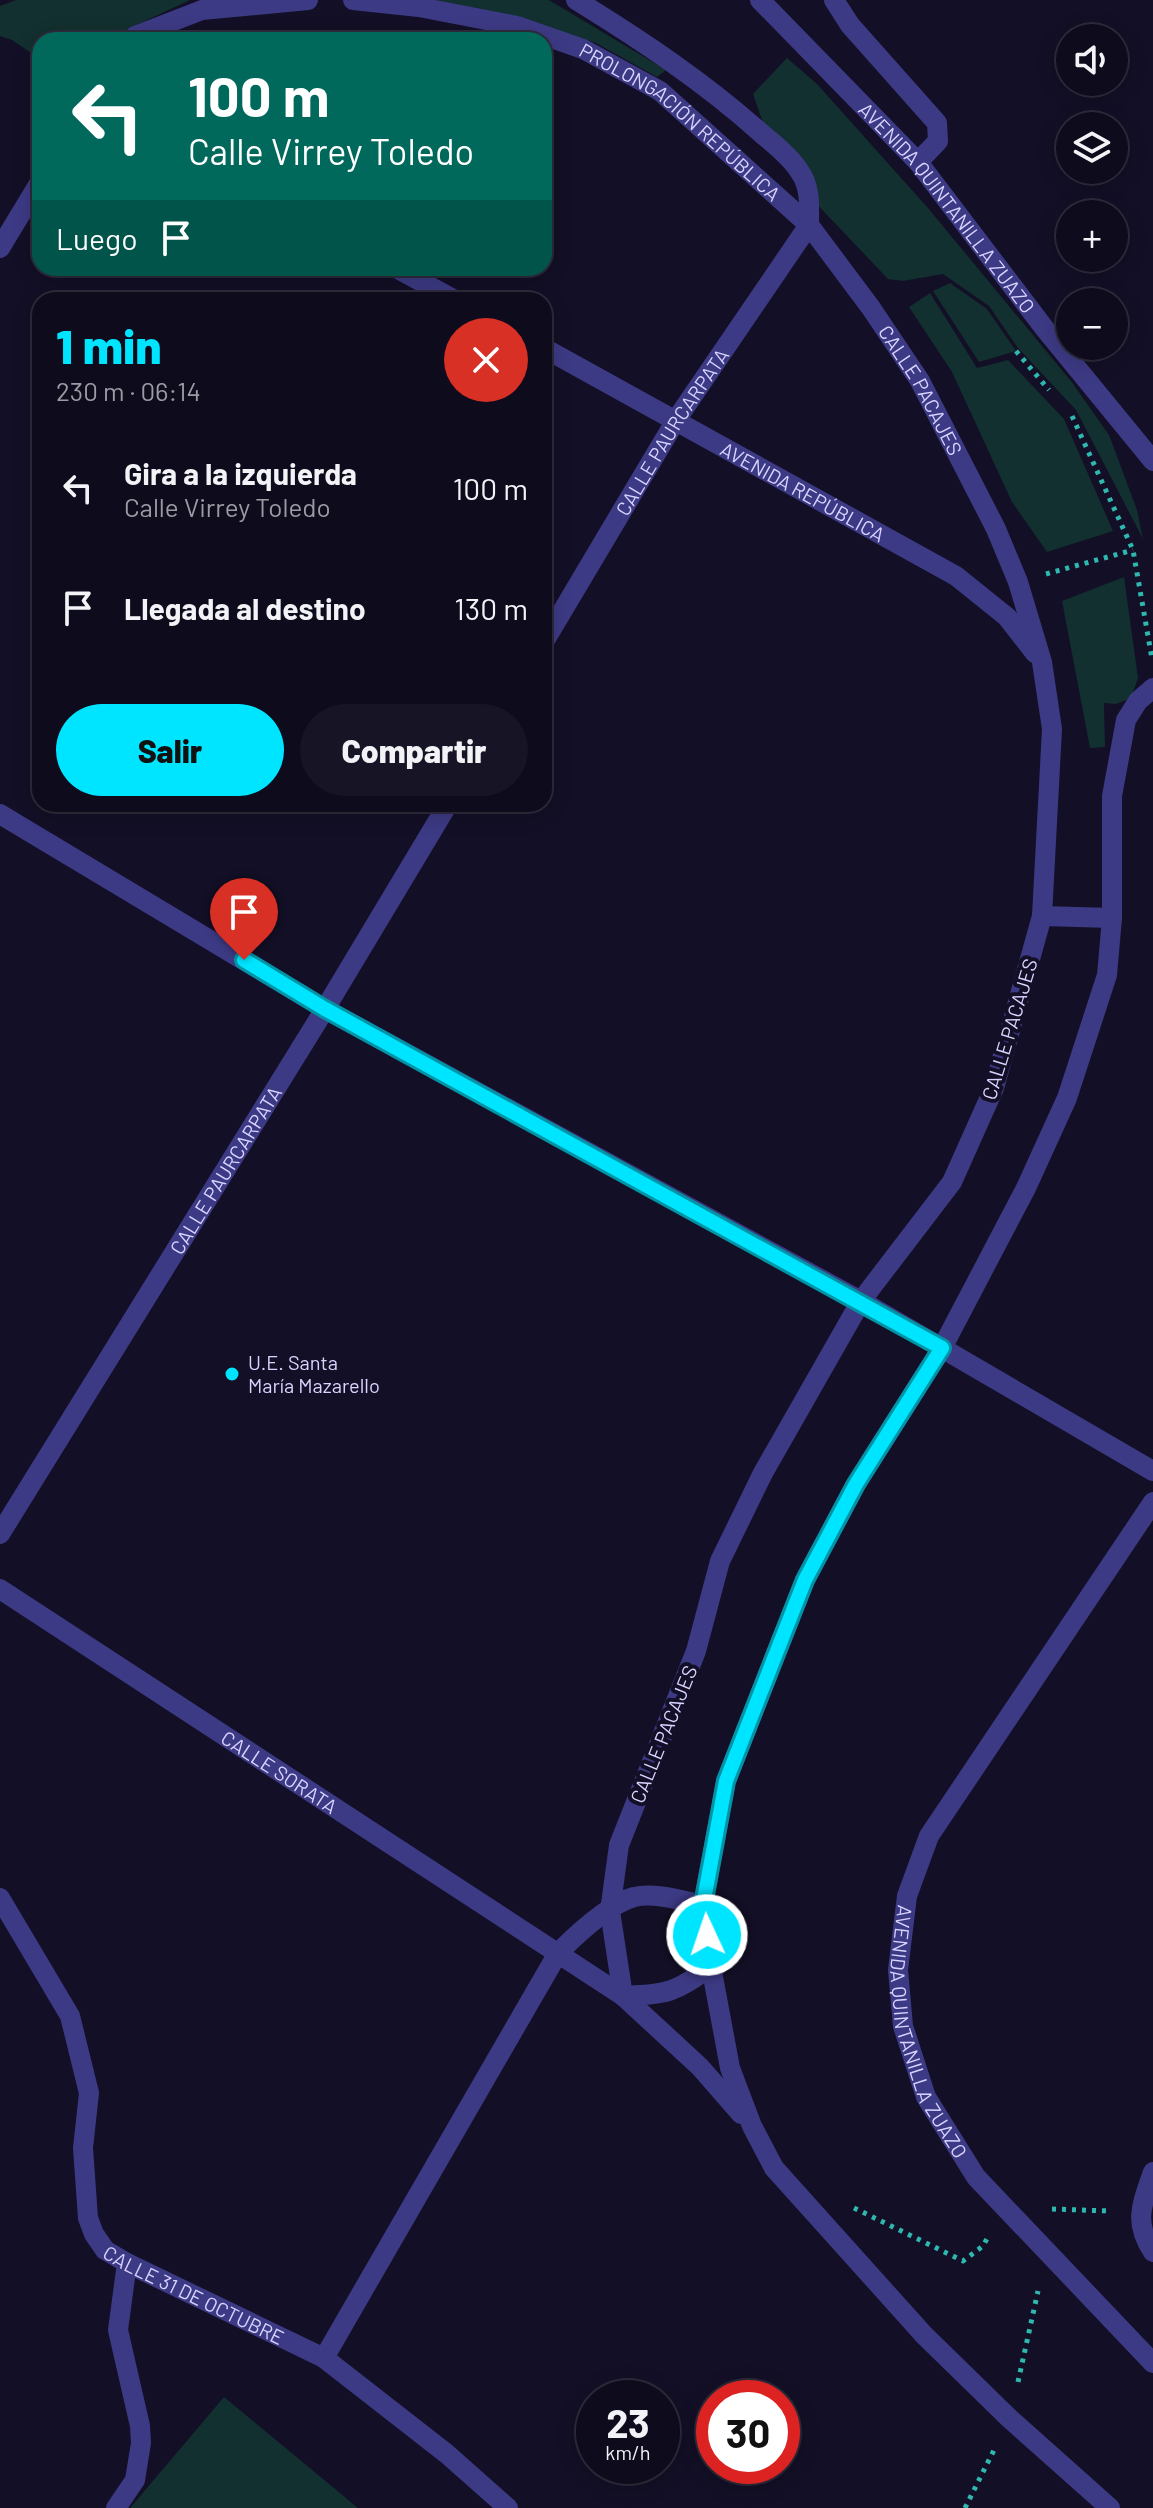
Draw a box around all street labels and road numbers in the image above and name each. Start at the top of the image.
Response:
street label: PROLONGACIÓN REPÚBLICA [575,37,786,206]
street label: AVENIDA QUINTANILLA ZUAZO [854,97,1040,318]
street label: CALLE PACAJES [874,320,968,459]
street label: CALLE PAURCARPATA [610,344,733,520]
street label: AVENIDA REPÚBLICA [717,436,889,546]
street label: CALLE PACAJES [976,956,1042,1102]
street label: CALLE PAURCARPATA [164,1082,286,1258]
street label: CALLE PACAJES [624,1662,702,1806]
street label: CALLE SORATA [217,1725,342,1818]
street label: AVENIDA QUINTANILLA ZUAZO [886,1904,973,2162]
street label: CALLE 31 DE OCTUBRE [99,2240,288,2349]

